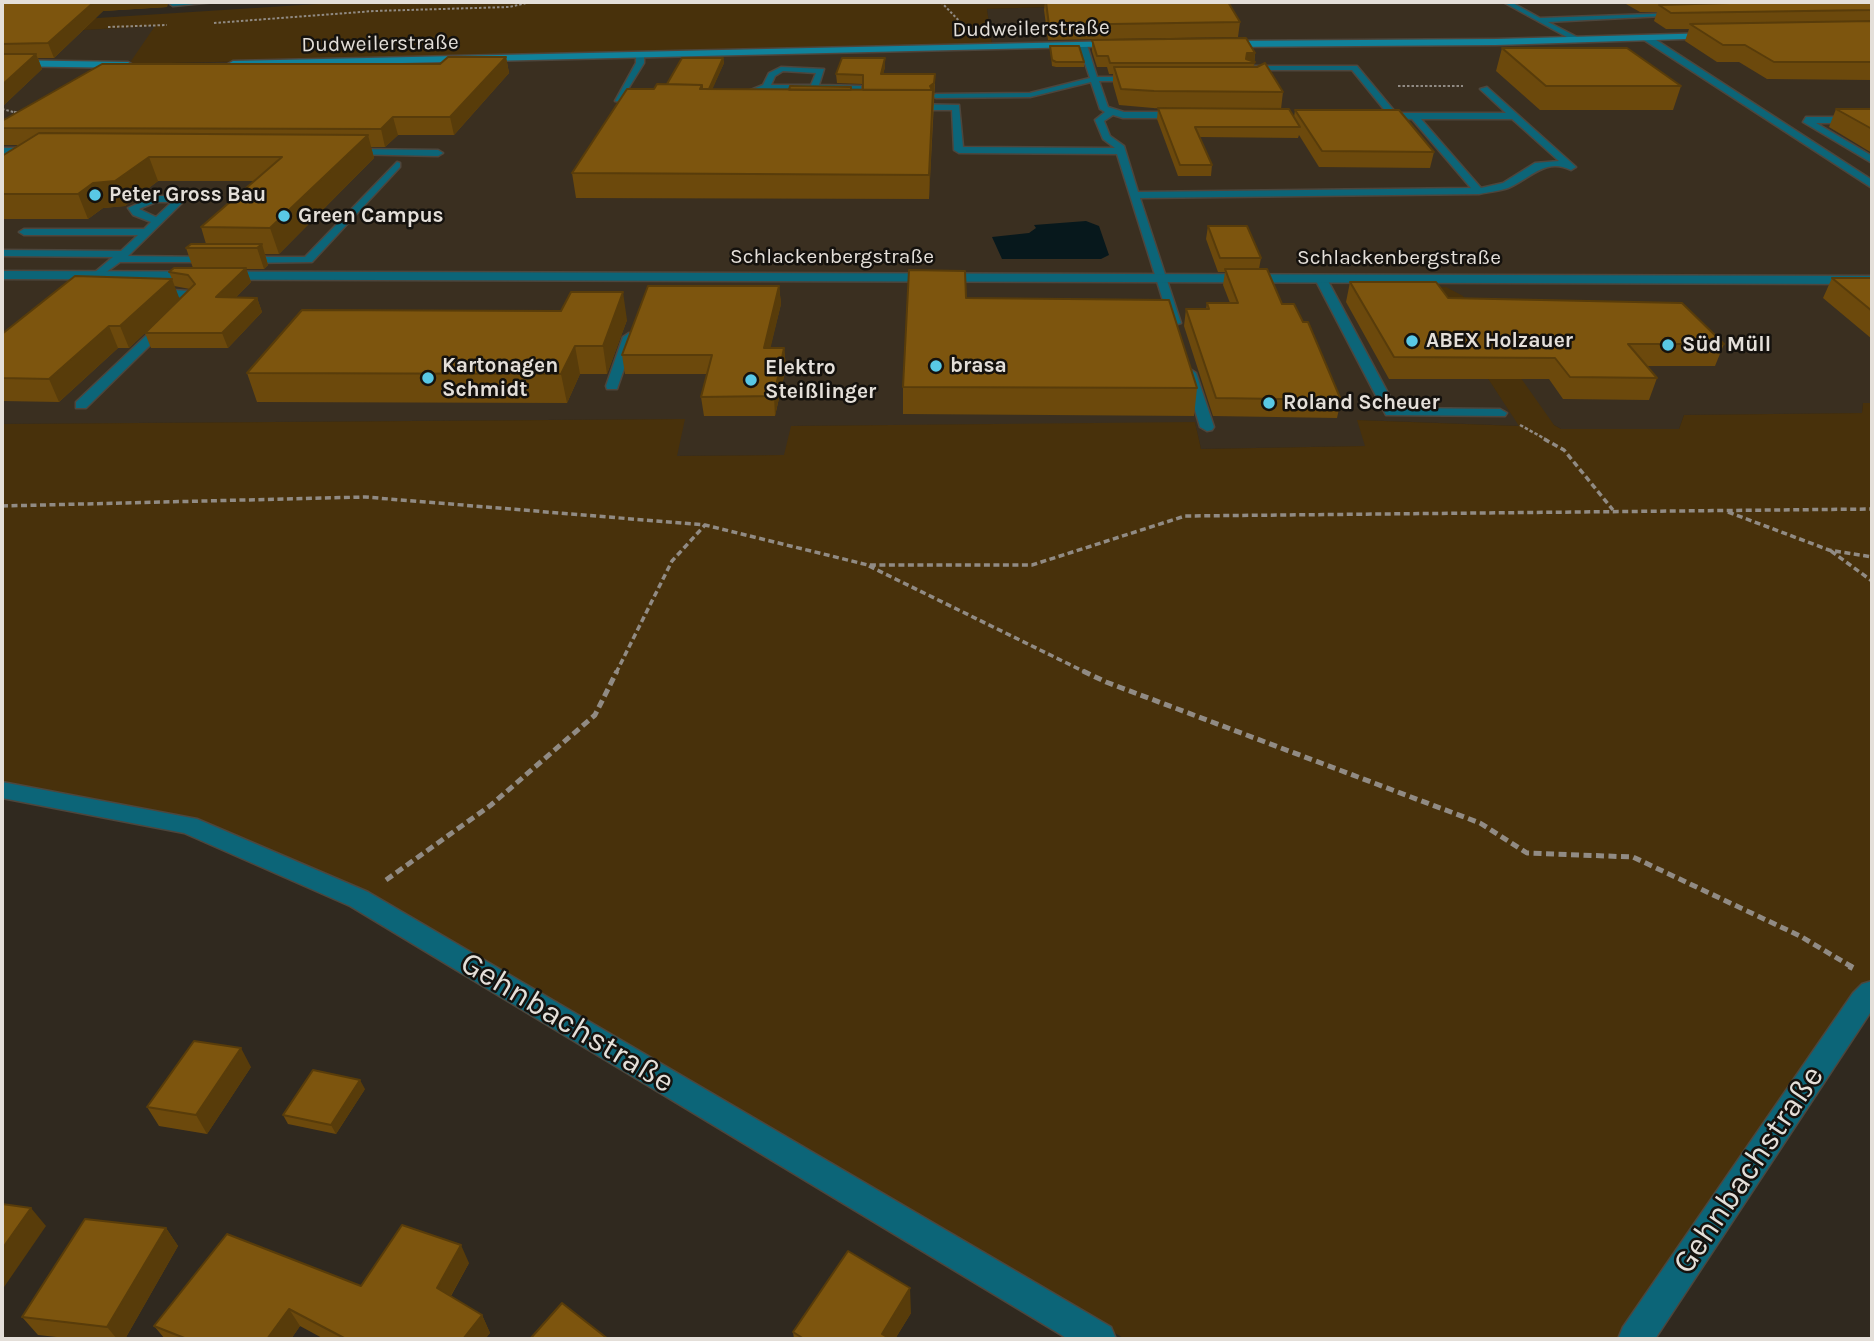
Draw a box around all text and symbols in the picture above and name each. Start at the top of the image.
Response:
street label: Dudweilerstraße [952,15,1110,43]
street label: Dudweilerstraße [301,30,459,58]
place label: Peter Gross Bau [109,182,266,208]
marker: Peter Gross Bau [87,187,103,203]
place label: Green Campus [298,203,444,229]
marker: Green Campus [276,208,292,224]
street label: Schlackenbergstraße [730,244,934,270]
street label: Schlackenbergstraße [1297,245,1501,271]
place label: ABEX Holzauer [1426,328,1573,354]
place label: Süd Müll [1682,332,1771,358]
marker: ABEX Holzauer [1404,333,1420,349]
marker: Süd Müll [1660,337,1676,353]
place label: Kartonagen Schmidt [442,353,558,403]
place label: brasa [950,353,1007,379]
place label: Elektro Steißlinger [765,355,876,405]
marker: brasa [928,358,944,374]
marker: Kartonagen Schmidt [420,370,436,386]
marker: Elektro Steißlinger [743,372,759,388]
place label: Roland Scheuer [1283,390,1440,416]
marker: Roland Scheuer [1261,395,1277,411]
street label: Gehnbachstraße [453,944,681,1102]
street label: Gehnbachstraße [1665,1059,1833,1281]

